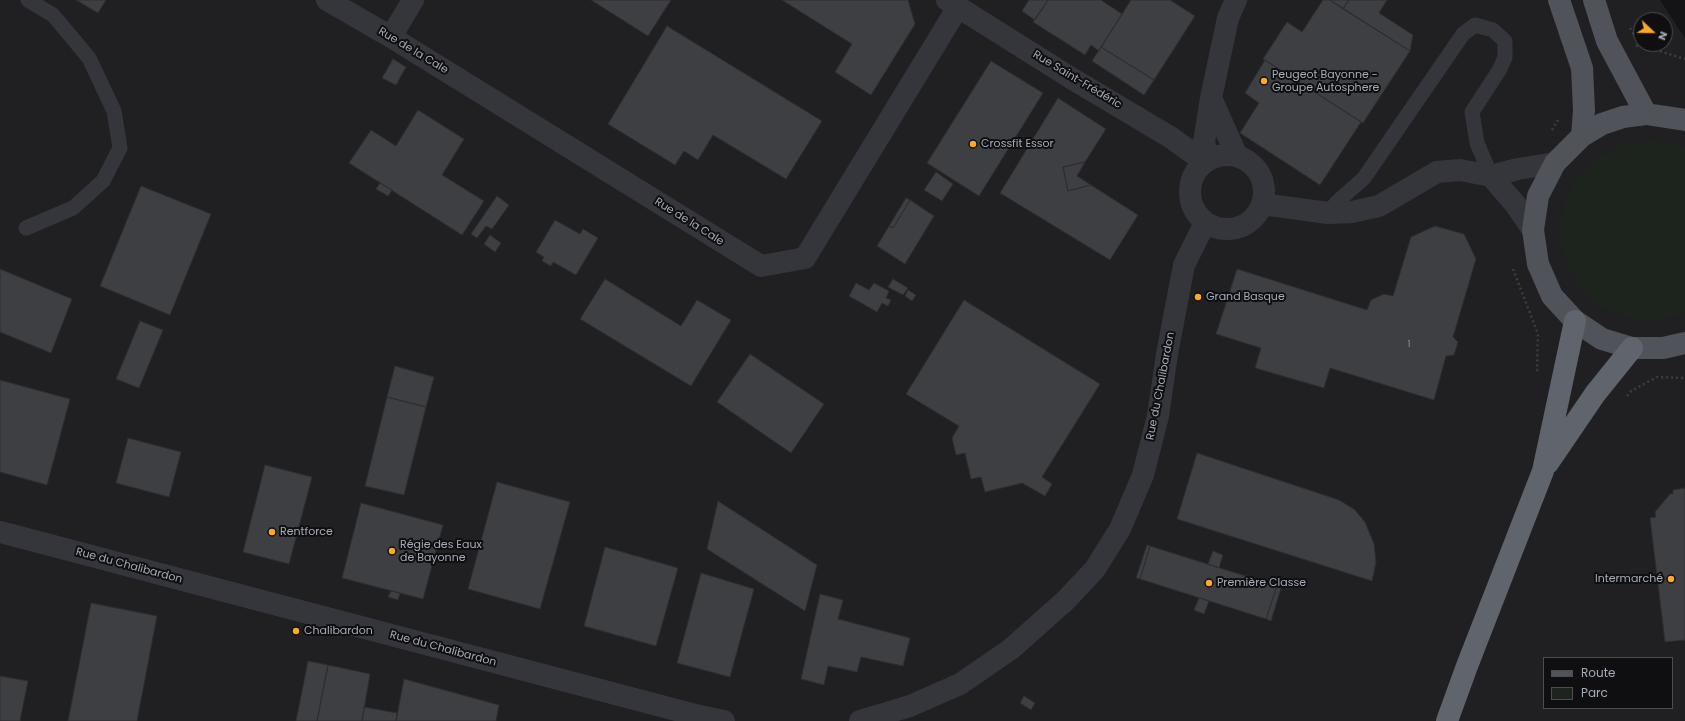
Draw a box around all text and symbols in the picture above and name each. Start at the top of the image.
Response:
north arrow [1633,12,1673,52]
street label: Rue de la Cale [376,25,450,77]
text: N [1654,29,1672,43]
street label: Rue Saint-Frédéric [1030,48,1124,112]
place label: Peugeot Bayonne - Groupe Autosphere [1272,68,1379,94]
marker: Peugeot Bayonne - Groupe Autosphere [1259,76,1269,86]
place label: Crossfit Essor [981,137,1054,151]
marker: Crossfit Essor [968,139,978,149]
street label: Rue de la Cale [652,195,726,249]
place label: Grand Basque [1206,290,1285,304]
marker: Grand Basque [1193,292,1203,302]
street label: Rue du Chalibardon [1144,331,1178,441]
house number: 1 [1408,340,1410,350]
place label: Rentforce [280,525,333,539]
marker: Rentforce [267,527,277,537]
place label: Régie des Eaux de Bayonne [400,538,482,564]
street label: Rue du Chalibardon [74,545,184,587]
marker: Régie des Eaux de Bayonne [387,546,397,556]
place label: Intermarché [1595,572,1663,586]
marker: Intermarché [1666,574,1676,584]
place label: Première Classe [1217,576,1306,590]
marker: Première Classe [1204,578,1214,588]
place label: Chalibardon [304,624,373,638]
marker: Chalibardon [291,626,301,636]
street label: Rue du Chalibardon [388,628,498,670]
legend [1543,657,1673,709]
text: Route [1581,664,1615,681]
text: Parc [1581,684,1608,701]

